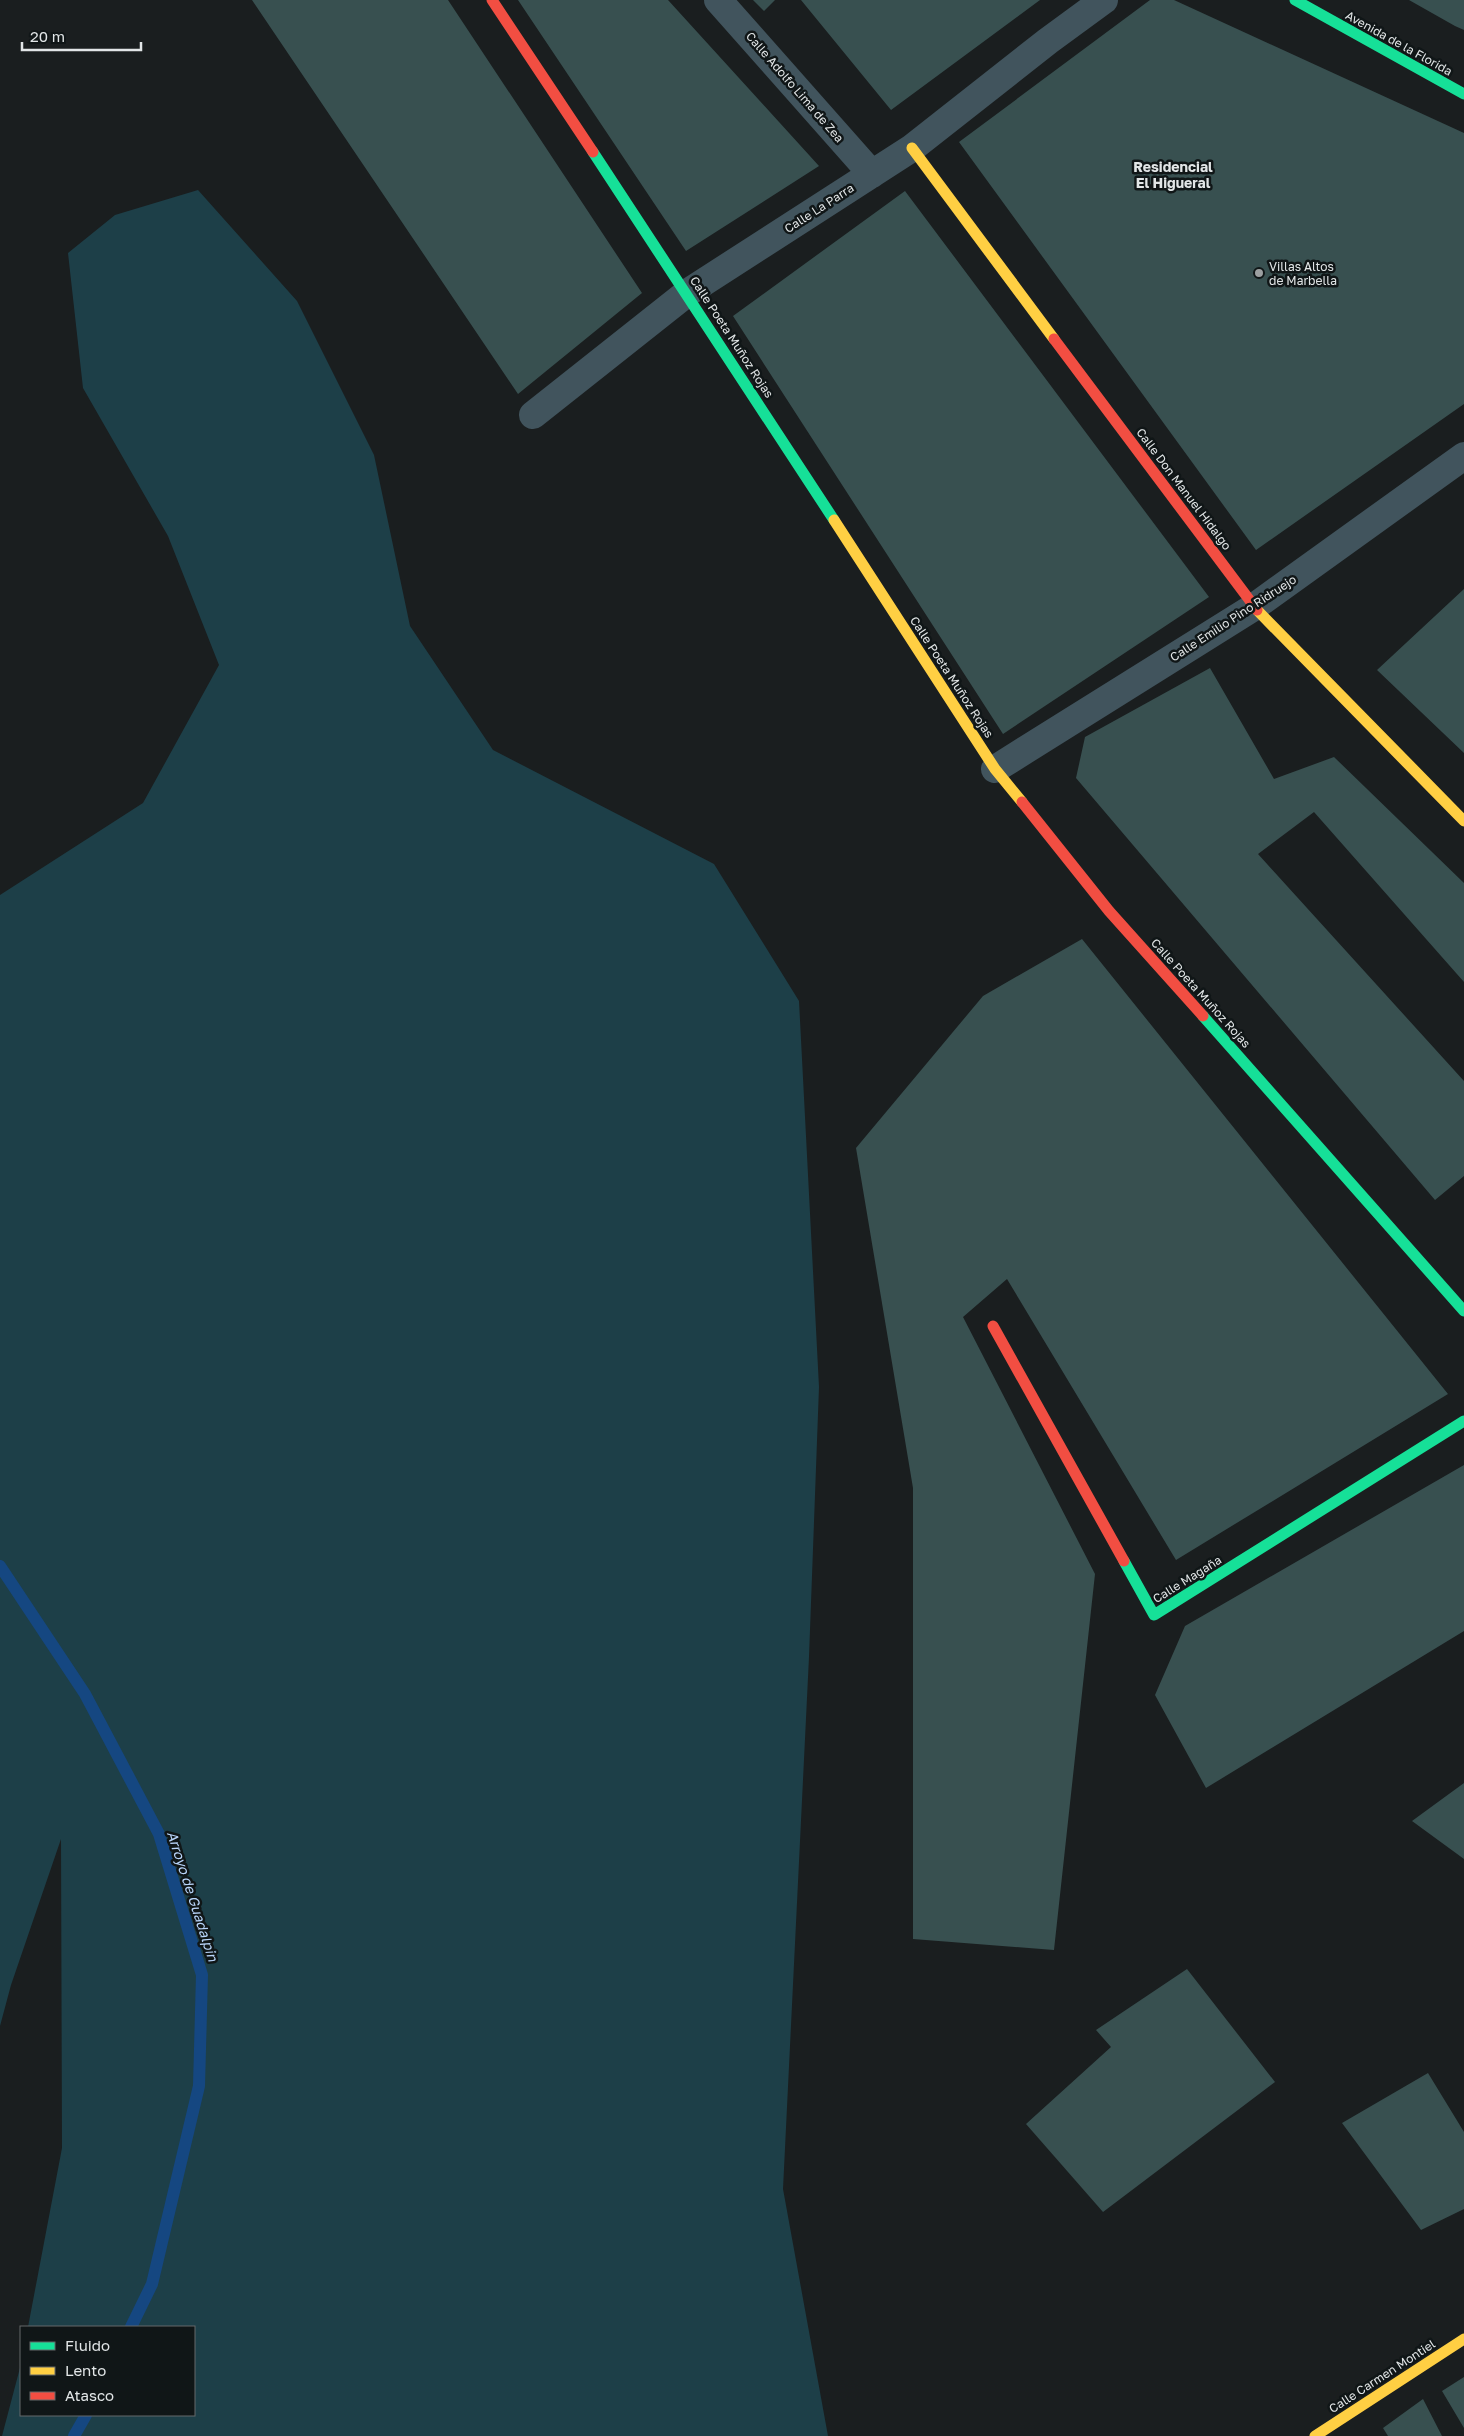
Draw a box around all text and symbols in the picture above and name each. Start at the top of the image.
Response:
street label: Avenida de la Florida [1343,7,1455,79]
scale bar [22,20,141,52]
text: 20 m [30,27,65,45]
street label: Calle Adolfo Lima de Zea [743,29,847,145]
district label: Residencial El Higueral [1133,158,1213,191]
street label: Calle La Parra [781,180,857,236]
place label: Villas Altos de Marbella [1269,259,1337,288]
marker: Villas Altos de Marbella [1253,267,1265,279]
street label: Calle Poeta Muñoz Rojas [687,273,777,401]
street label: Calle Don Manuel Hidalgo [1133,425,1235,553]
street label: Calle Emilio Pino Ridruejo [1167,572,1299,664]
street label: Calle Poeta Muñoz Rojas [907,613,997,741]
street label: Calle Poeta Muñoz Rojas [1148,935,1254,1051]
street label: Calle Magaña [1150,1552,1224,1606]
water label: Arroyo de Guadalpin [164,1829,223,1965]
legend [20,2326,195,2416]
text: Fluido [65,2336,110,2354]
street label: Calle Carmen Montiel [1326,2336,1438,2416]
text: Lento [65,2361,106,2379]
text: Atasco [65,2386,114,2404]

